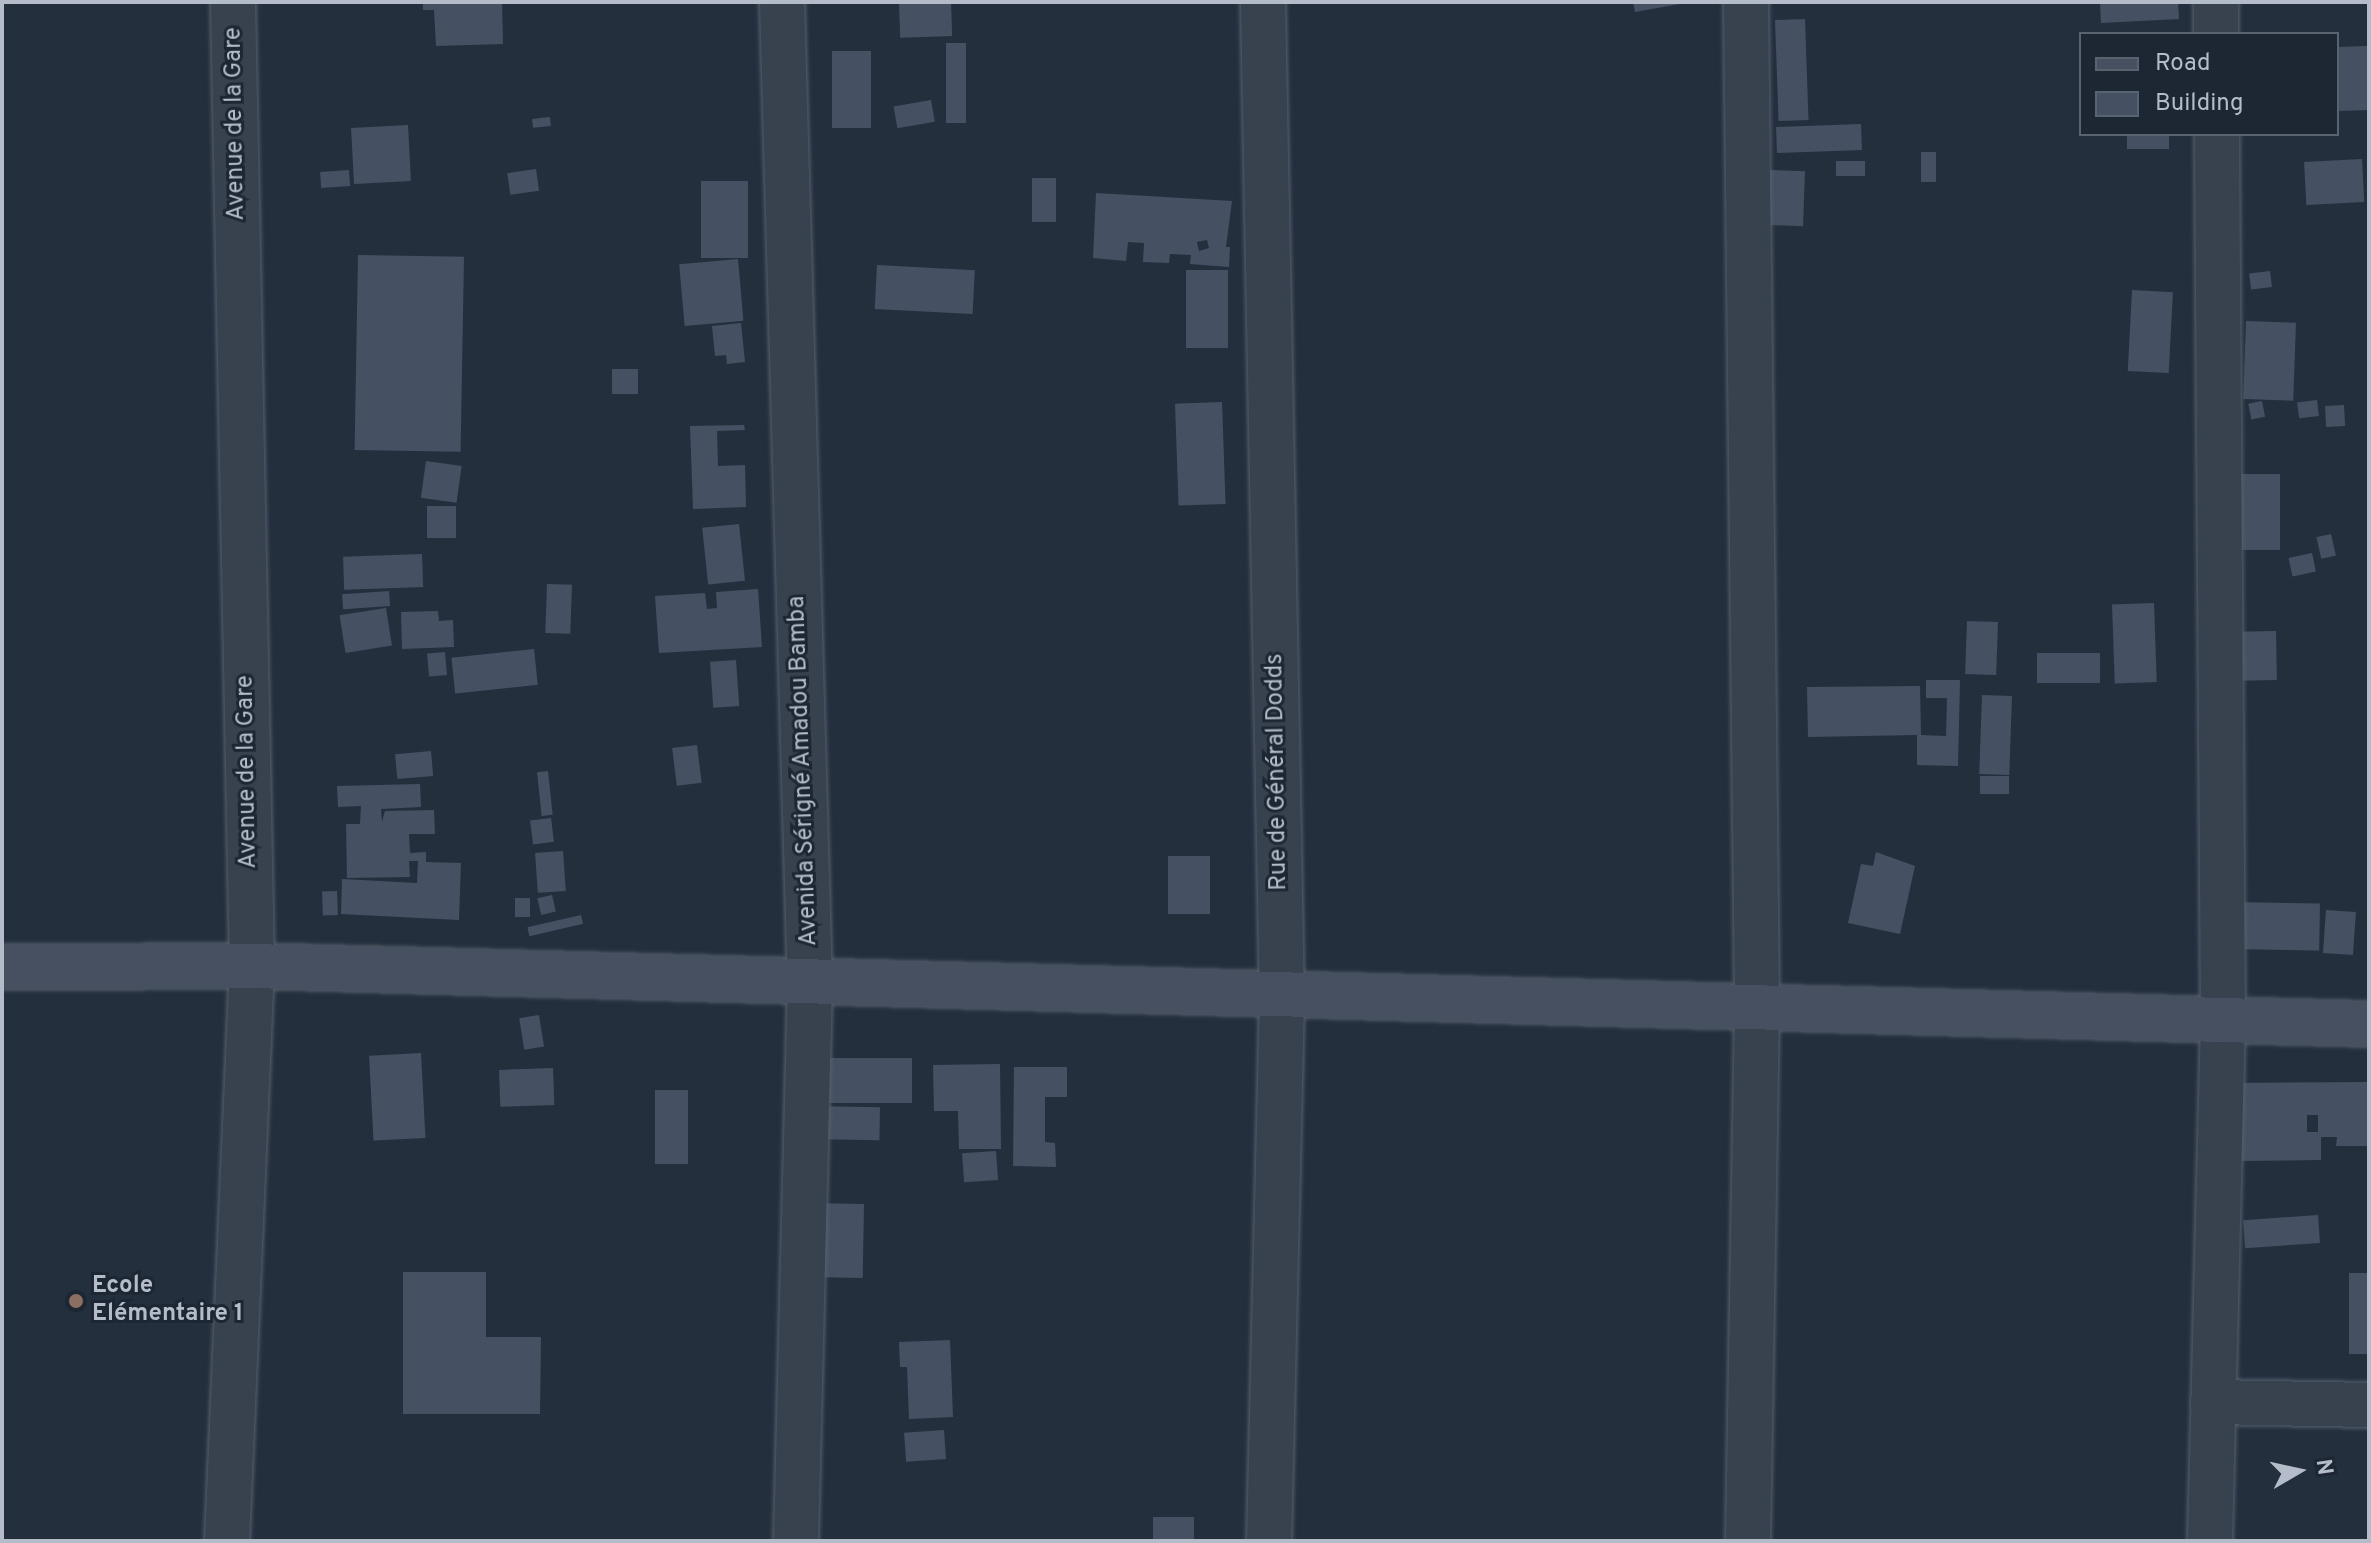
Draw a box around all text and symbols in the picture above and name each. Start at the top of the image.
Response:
street label: Avenue de la Gare [220,27,252,221]
legend [2079,32,2339,136]
text: Road [2155,49,2211,79]
text: Building [2155,89,2244,119]
street label: Avenida Sérigné Amadou Bamba [783,595,825,947]
street label: Rue de Général Dodds [1262,653,1294,891]
street label: Avenue de la Gare [232,675,264,869]
place label: Ecole Elémentaire 1 [92,1273,244,1329]
marker: Ecole Elémentaire 1 [67,1292,85,1310]
north arrow [2259,1431,2339,1511]
text: N [2309,1457,2338,1477]

